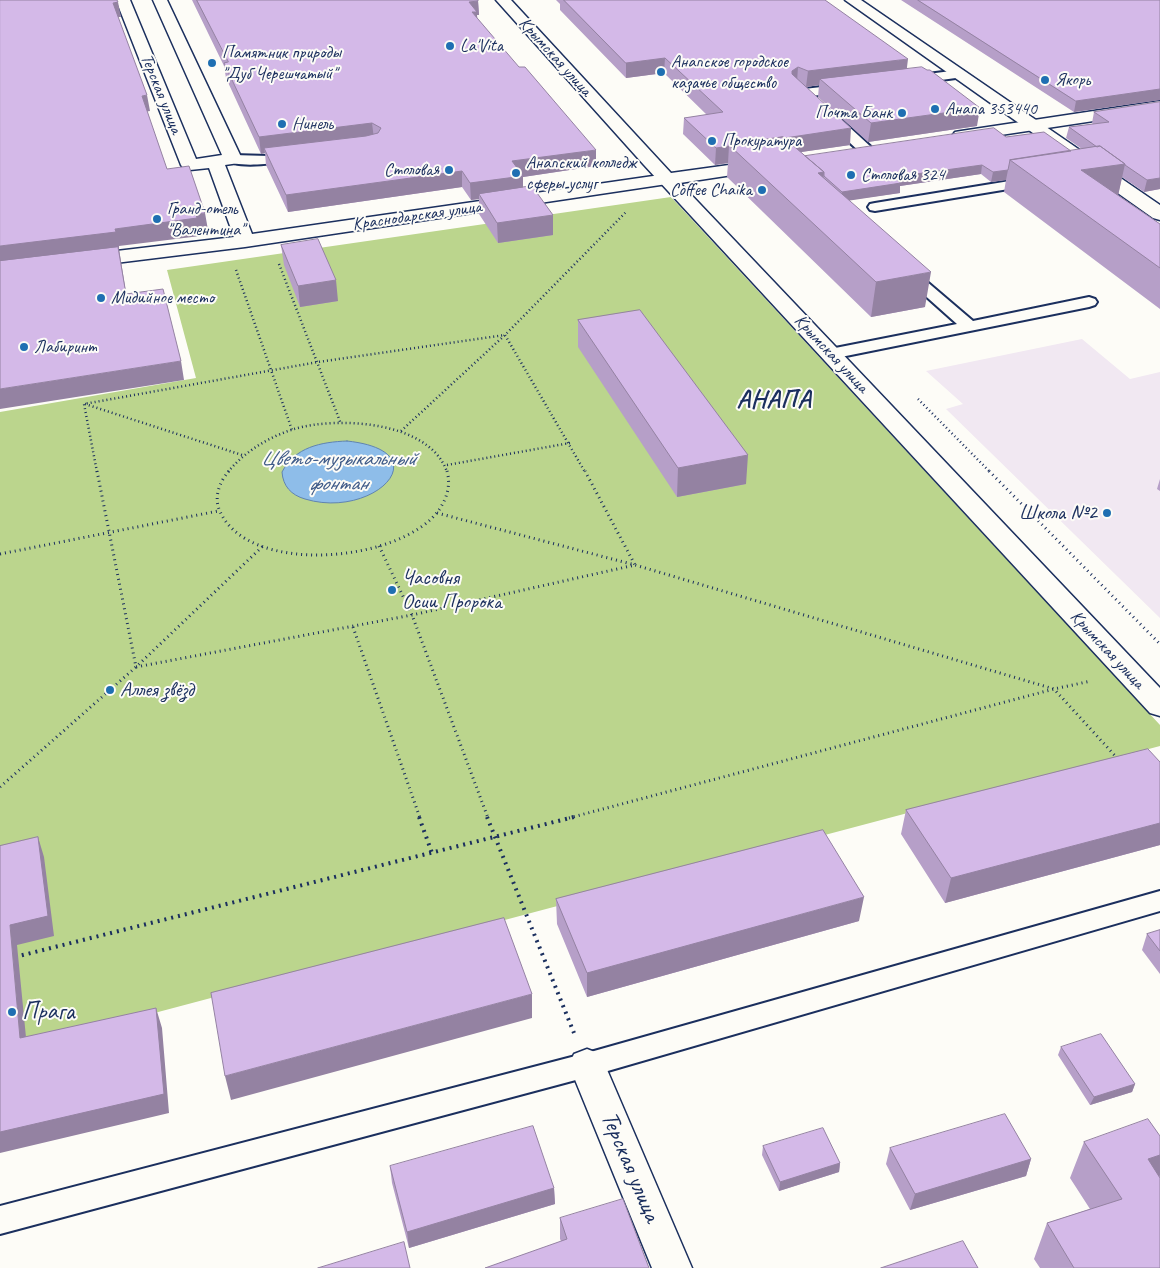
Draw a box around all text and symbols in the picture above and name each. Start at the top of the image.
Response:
street label: Крымская улица [514,13,596,101]
place label: La'Vita [460,35,503,57]
marker: La'Vita [444,40,456,52]
place label: Памятник природы "Дуб Черешчатый" [222,42,341,84]
street label: Терская улица [135,51,187,137]
place label: Анапское городское казачье общество [671,51,788,94]
marker: Памятник природы "Дуб Черешчатый" [206,57,218,69]
marker: Анапское городское казачье общество [655,66,667,78]
place label: Якорь [1055,69,1090,91]
marker: Якорь [1039,74,1051,86]
place label: Анапа 353440 [945,98,1037,120]
place label: Почта Банк [815,102,892,124]
marker: Анапа 353440 [929,103,941,115]
marker: Почта Банк [896,107,908,119]
place label: Нинель [292,113,333,135]
marker: Нинель [276,118,288,130]
place label: Прокуратура [722,130,801,152]
marker: Прокуратура [706,135,718,147]
place label: Анапский колледж сферы услуг [526,152,636,194]
place label: Столовая [384,159,439,181]
marker: Столовая [443,164,455,176]
place label: Столовая 324 [861,164,945,186]
marker: Анапский колледж сферы услуг [510,167,522,179]
marker: Столовая 324 [845,169,857,181]
place label: Coffee Chaika [670,179,752,201]
marker: Coffee Chaika [756,184,768,196]
street label: Краснодарская улица [351,196,483,236]
place label: Гранд-отель "Валентина" [167,198,244,240]
marker: Гранд-отель "Валентина" [151,213,163,225]
place label: Мидийное место [111,287,214,309]
marker: Мидийное место [95,292,107,304]
street label: Крымская улица [789,310,873,398]
place label: Лабиринт [34,336,96,358]
marker: Лабиринт [18,341,30,353]
district label: АНАПА [734,384,814,416]
water label: Цвето-музыкальный фонтан [260,446,416,498]
place label: Школа №2 [1019,500,1097,526]
marker: Школа №2 [1101,507,1113,519]
place label: Часовня Осии Пророка [402,565,501,615]
marker: Часовня Осии Пророка [386,584,398,596]
street label: Крымская улица [1065,606,1149,694]
place label: Аллея звёзд [120,677,194,703]
marker: Аллея звёзд [104,684,116,696]
place label: Прага [22,997,74,1027]
marker: Прага [6,1006,18,1018]
street label: Терская улица [593,1107,667,1227]

